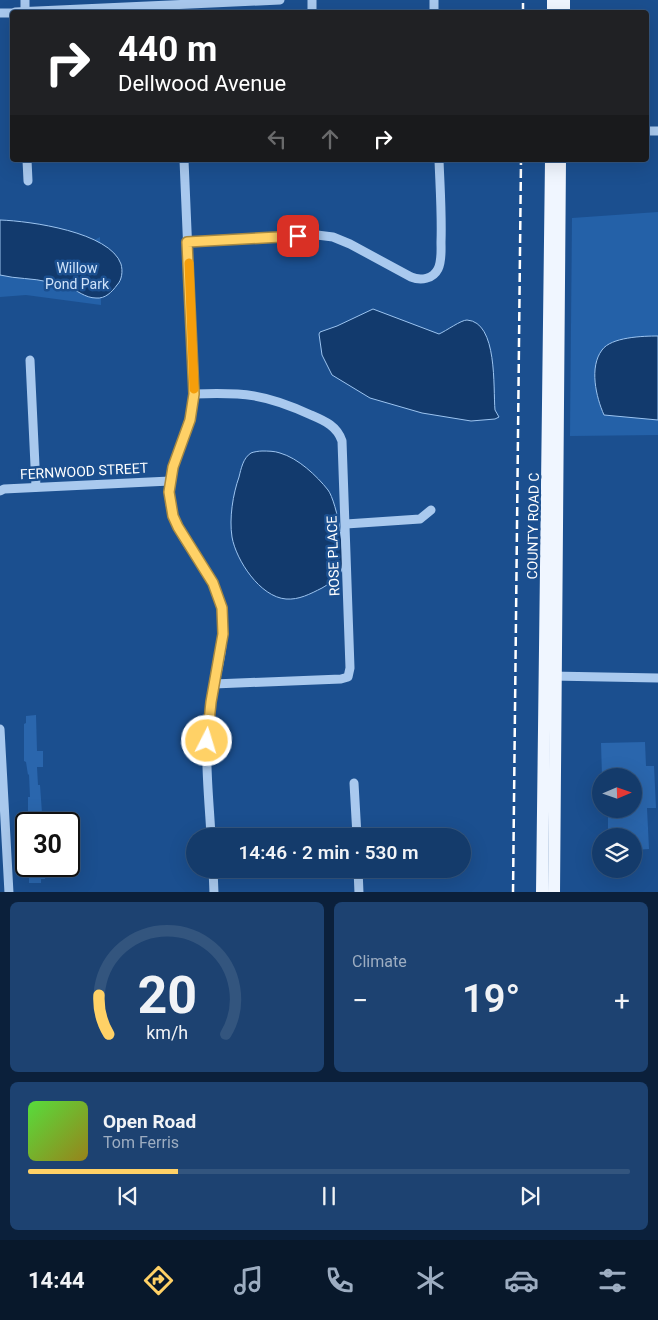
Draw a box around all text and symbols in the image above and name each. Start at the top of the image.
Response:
text: 440 m [118,29,217,70]
icon: right [35,30,100,95]
text: Dellwood Avenue [118,71,286,96]
icon: left [263,125,291,153]
icon: ahead [316,125,344,153]
icon: right [369,125,397,153]
pin [277,215,319,257]
icon: arrive [284,222,312,250]
park label: Willow Pond Park [45,260,110,292]
street label: FERNWOOD STREET [19,460,149,482]
street label: COUNTY ROAD C [524,472,542,580]
street label: ROSE PLACE [324,515,342,597]
position arrow [180,714,232,766]
north arrow [592,768,642,818]
map controls [592,768,642,878]
speed limit sign: 30 [15,812,80,877]
button: layers [592,828,642,878]
text: 14:46 · 2 min · 530 m [238,841,419,864]
text: Climate [352,952,407,971]
text: 20 [137,965,197,1026]
text: 19° [462,977,520,1021]
text: − [352,984,368,1017]
text: + [614,984,630,1017]
text: km/h [146,1022,188,1043]
text: Open Road [103,1110,196,1133]
text: Tom Ferris [103,1133,179,1152]
icon: previous [114,1182,142,1210]
icon: pause [315,1182,343,1210]
icon: next [516,1182,544,1210]
icon: directions [141,1263,176,1298]
icon: music [231,1263,266,1298]
icon: phone [322,1263,357,1298]
icon: climate [413,1263,448,1298]
icon: car [504,1263,539,1298]
icon: filters [595,1263,630,1298]
text: 14:44 [28,1268,85,1293]

